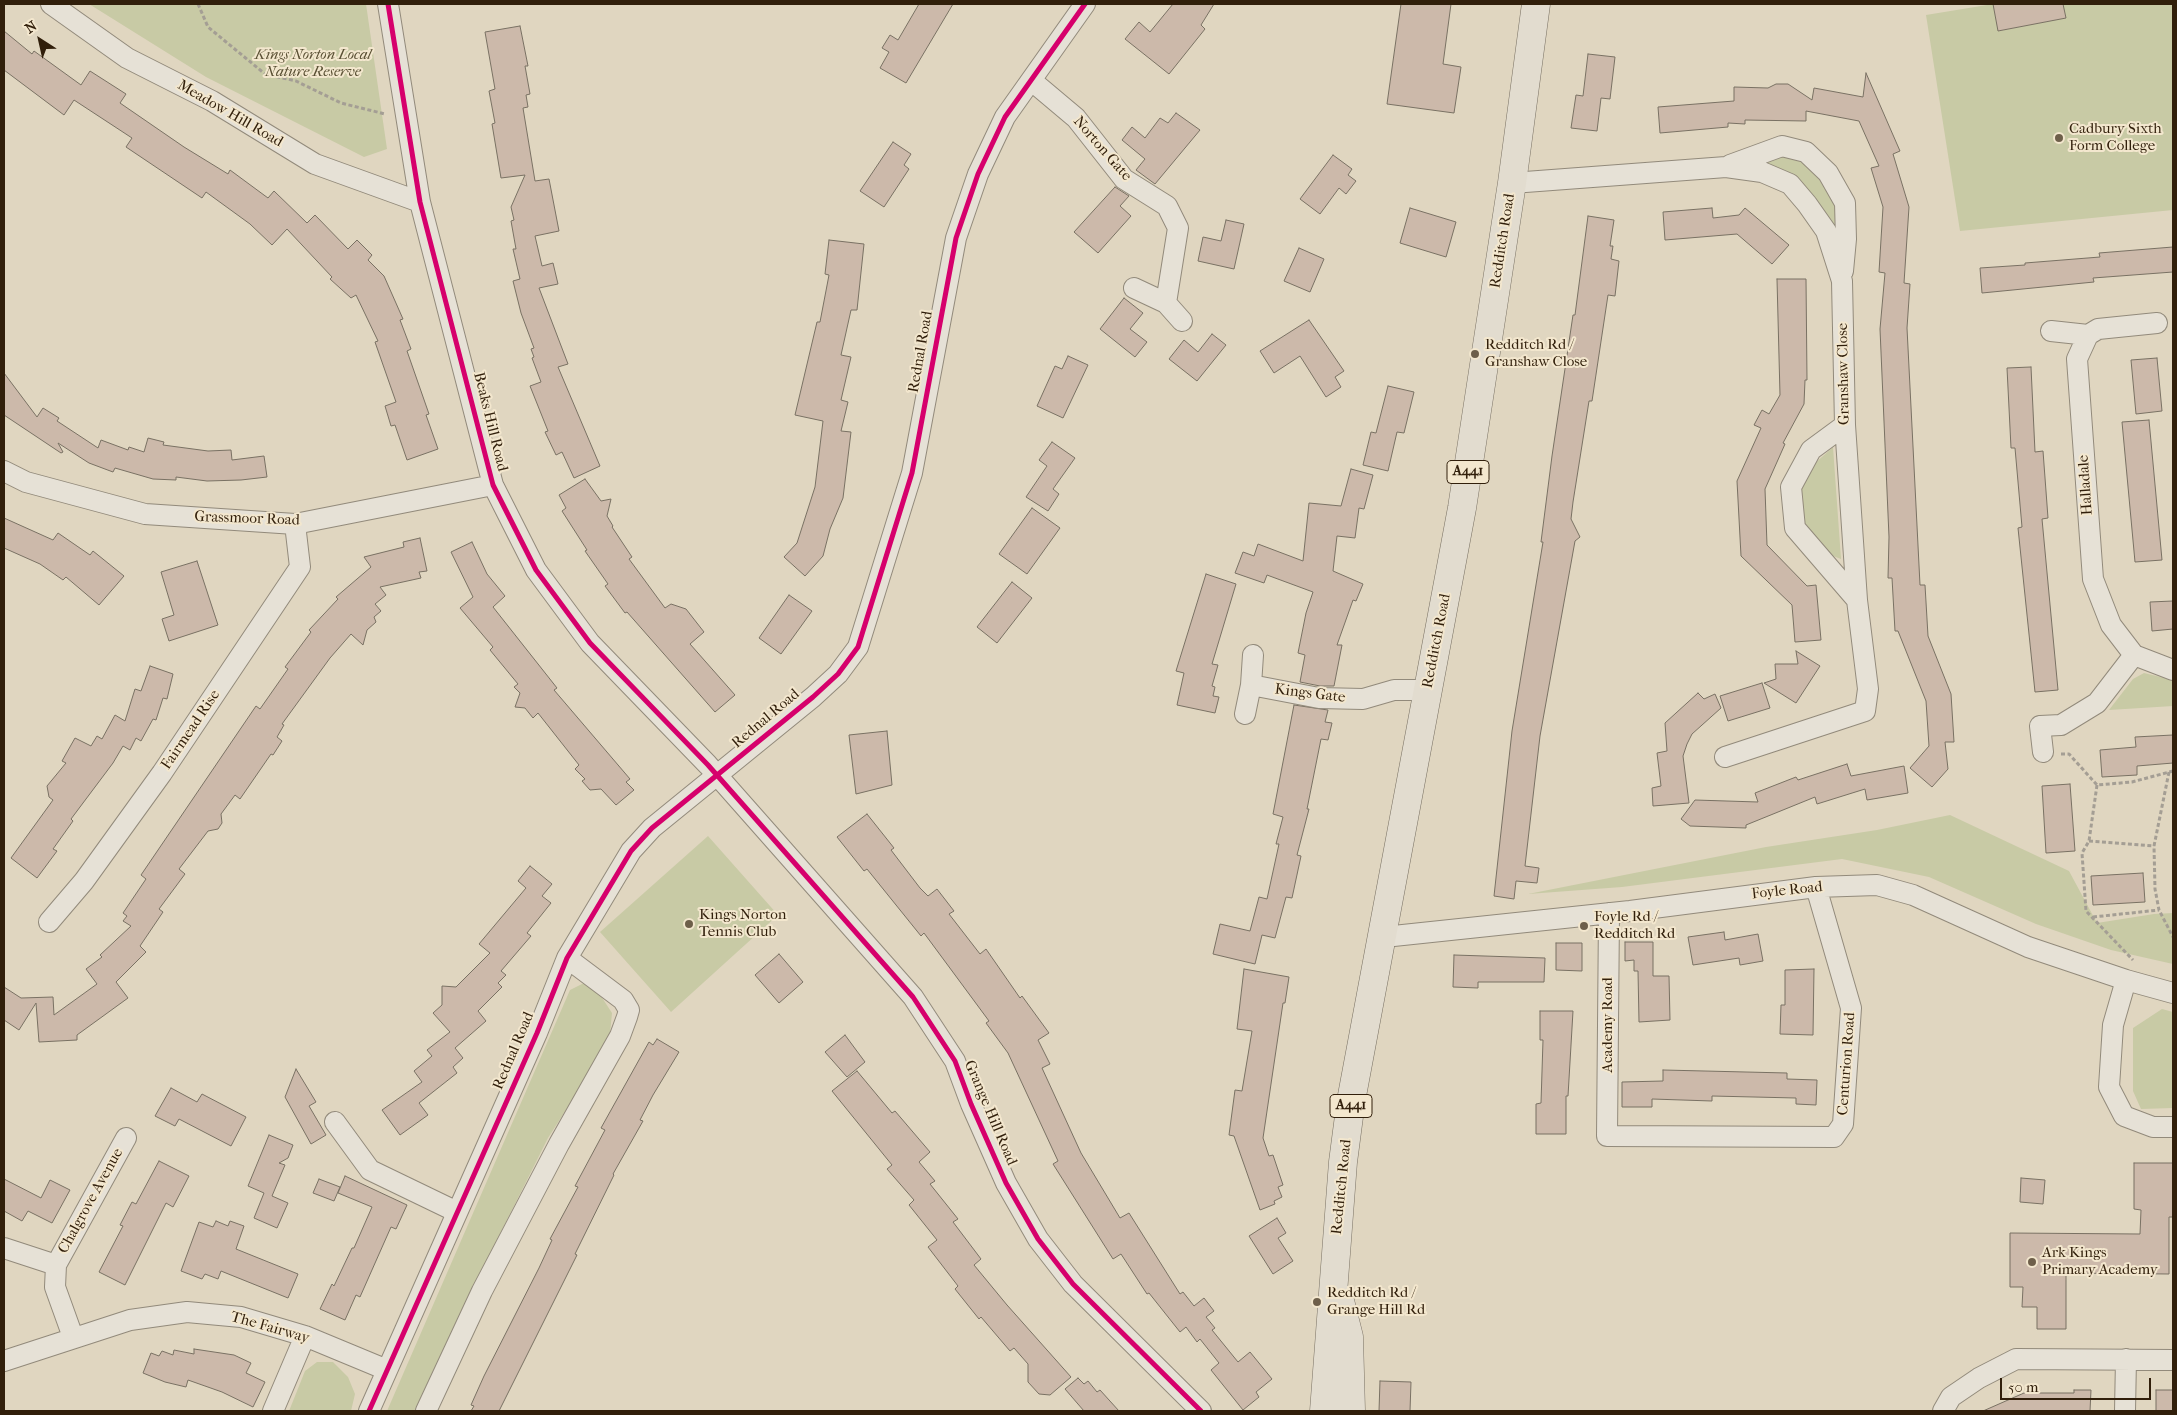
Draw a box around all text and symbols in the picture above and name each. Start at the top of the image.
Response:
north arrow [15,15,65,65]
text: N [22,17,40,37]
park label: Kings Norton Local Nature Reserve [255,46,371,81]
street label: Meadow Hill Road [174,76,286,152]
street label: Norton Gate [1069,113,1135,185]
place label: Cadbury Sixth Form College [2069,120,2162,155]
marker: Cadbury Sixth Form College [2053,132,2065,144]
street label: Redditch Road [1487,192,1519,290]
street label: Rednal Road [905,310,937,394]
street label: Granshaw Close [1834,323,1854,425]
place label: Redditch Rd / Granshaw Close [1485,336,1587,371]
marker: Redditch Rd / Granshaw Close [1469,348,1481,360]
street label: Beaks Hill Road [469,370,511,474]
street label: Halladale [2075,454,2097,516]
road number: A441 [1447,461,1489,484]
street label: Grassmoor Road [194,508,300,530]
street label: Redditch Road [1419,592,1455,690]
street label: Kings Gate [1274,681,1346,707]
street label: Rednal Road [729,686,803,752]
street label: Fairmead Rise [158,687,224,773]
street label: Foyle Road [1751,878,1823,904]
place label: Kings Norton Tennis Club [699,906,786,941]
place label: Foyle Rd / Redditch Rd [1594,908,1675,943]
marker: Kings Norton Tennis Club [683,918,695,930]
marker: Foyle Rd / Redditch Rd [1578,920,1590,932]
street label: Academy Road [1599,977,1617,1073]
street label: Rednal Road [490,1009,538,1093]
street label: Centurion Road [1834,1012,1860,1116]
street label: Grange Hill Road [960,1058,1020,1168]
road number: A441 [1330,1094,1372,1118]
street label: Redditch Road [1328,1138,1356,1236]
street label: Chalgrove Avenue [55,1145,127,1257]
place label: Ark Kings Primary Academy [2042,1244,2158,1279]
marker: Ark Kings Primary Academy [2026,1256,2038,1268]
place label: Redditch Rd / Grange Hill Rd [1327,1284,1425,1319]
marker: Redditch Rd / Grange Hill Rd [1311,1296,1323,1308]
street label: The Fairway [229,1308,311,1348]
scale bar [2002,1368,2153,1400]
text: 50 m [2008,1378,2038,1396]

